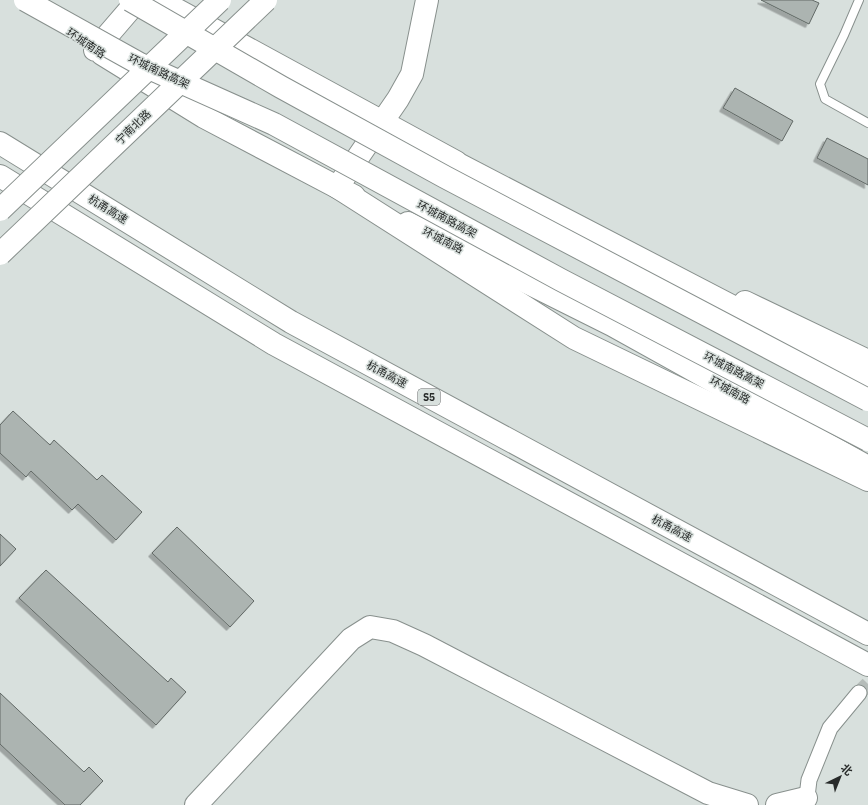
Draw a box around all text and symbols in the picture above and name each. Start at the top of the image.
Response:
street label: 环城南路 [64,25,108,61]
street label: 环城南路高架 [126,51,192,91]
street label: 宁南北路 [112,107,154,147]
street label: 杭甬高速 [86,191,130,227]
street label: 环城南路高架 [415,198,479,240]
street label: 环城南路 [420,224,466,256]
street label: 环城南路高架 [702,349,766,391]
street label: 杭甬高速 [364,357,410,391]
street label: 环城南路 [708,374,752,406]
road number: S5 [418,389,440,405]
street label: 杭甬高速 [649,511,695,545]
north arrow [820,757,860,797]
text: 北 [838,761,856,779]

